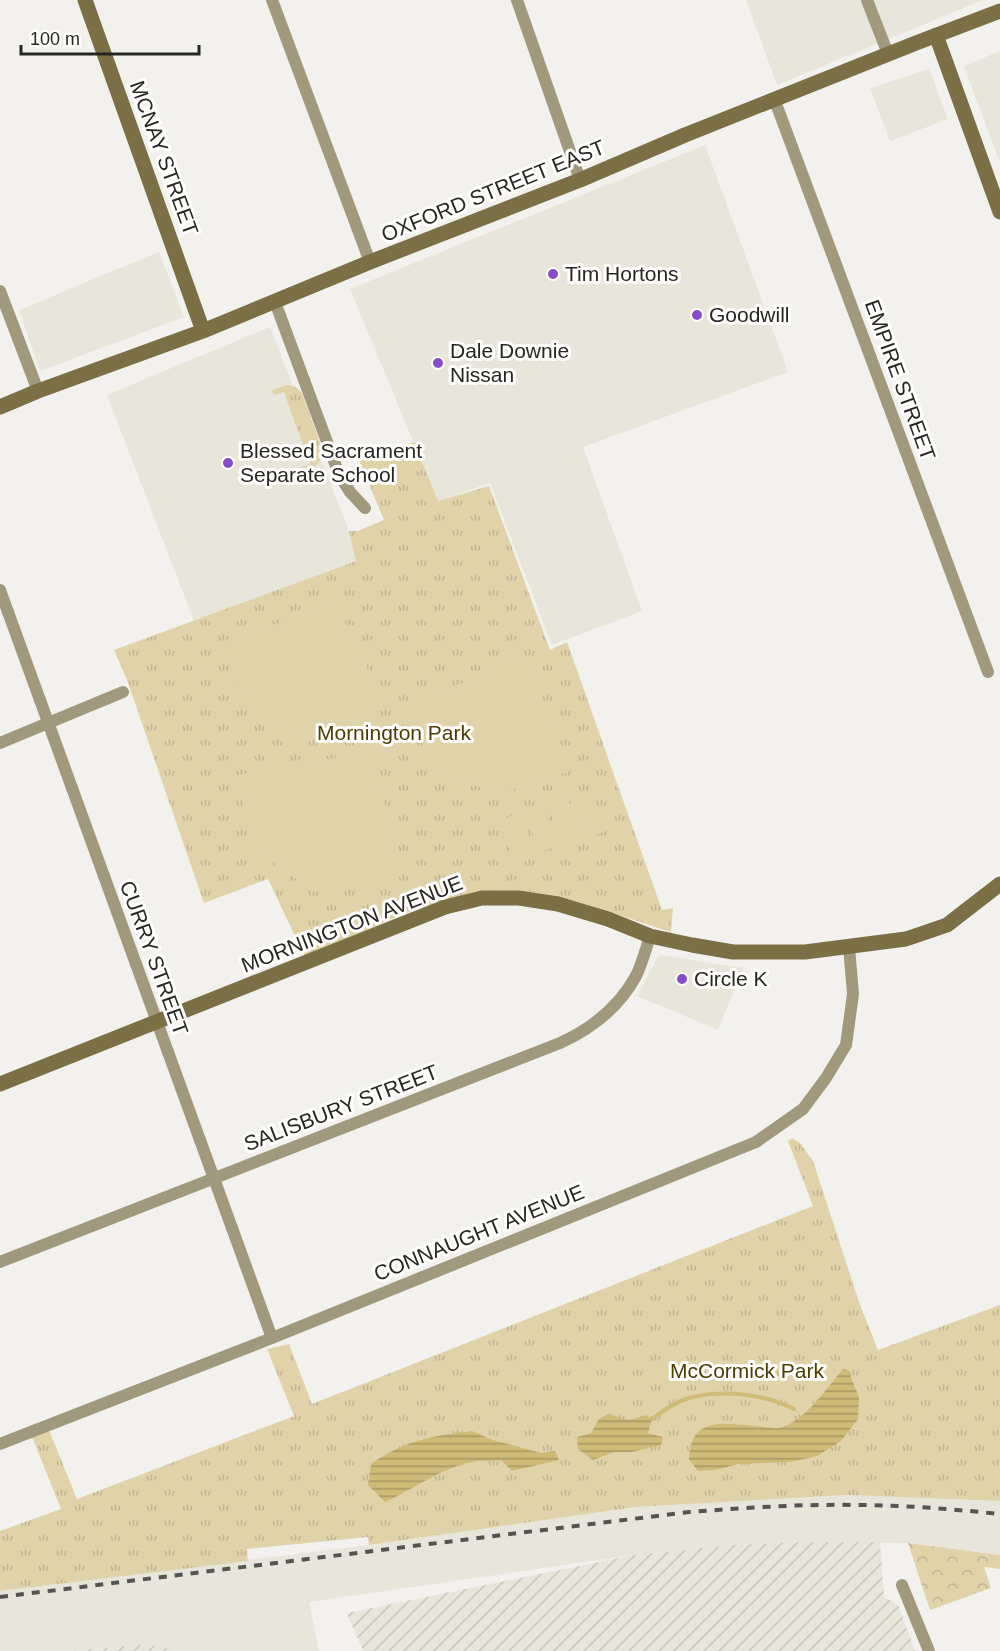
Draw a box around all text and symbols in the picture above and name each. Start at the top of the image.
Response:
scale bar [21,18,200,56]
text: 100 m [30,29,80,49]
street label: MCNAY STREET [126,78,203,238]
street label: OXFORD STREET EAST [378,135,608,246]
place label: Tim Hortons [565,262,679,285]
marker: Tim Hortons [546,267,560,281]
street label: EMPIRE STREET [861,296,940,463]
place label: Goodwill [709,303,790,326]
marker: Goodwill [690,308,704,322]
place label: Dale Downie Nissan [450,339,569,386]
marker: Dale Downie Nissan [431,356,445,370]
place label: Blessed Sacrament Separate School [240,439,422,486]
marker: Blessed Sacrament Separate School [221,456,235,470]
park label: Mornington Park [317,721,472,744]
street label: MORNINGTON AVENUE [238,871,466,976]
street label: CURRY STREET [116,878,193,1038]
place label: Circle K [694,967,768,990]
marker: Circle K [675,972,689,986]
street label: SALISBURY STREET [241,1060,441,1155]
street label: CONNAUGHT AVENUE [370,1180,587,1285]
park label: McCormick Park [670,1359,824,1382]

